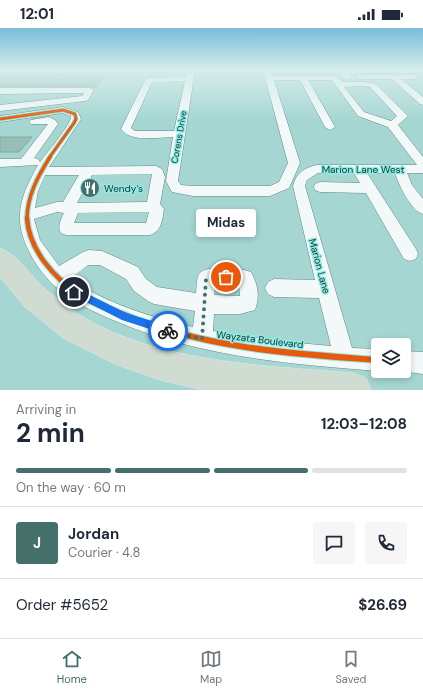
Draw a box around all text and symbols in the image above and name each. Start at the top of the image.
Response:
text: 12:01 [20,4,54,24]
street label: Corens Drive [168,110,190,164]
street label: Marion Lane West [322,163,404,176]
restaurant icon: Wendy's [79,177,101,199]
place label: Wendy's [104,182,143,195]
callout: Midas [196,209,256,237]
text: Midas [207,214,245,231]
street label: Marion Lane [306,237,333,295]
pin [209,260,243,294]
icon: bag [215,266,237,288]
pin [57,275,91,309]
icon: home [63,281,85,303]
courier [148,311,188,351]
icon: bike [157,320,179,342]
street label: Wayzata Boulevard [216,328,304,351]
map controls [371,338,411,378]
button: layers [371,338,411,378]
text: Arriving in [16,401,76,418]
text: 12:03–12:08 [321,414,407,434]
text: 2 min [16,416,85,450]
text: On the way · 60 m [16,479,126,496]
button: chat [313,522,355,564]
button: phone [365,522,407,564]
text: Jordan [68,524,119,544]
text: J [33,533,41,553]
text: Courier · 4.8 [68,544,140,561]
text: Order #5652 [16,595,108,615]
text: $26.69 [358,595,407,615]
tab: Home [57,648,87,686]
tab: Map [200,648,222,686]
tab: Saved [335,648,366,686]

